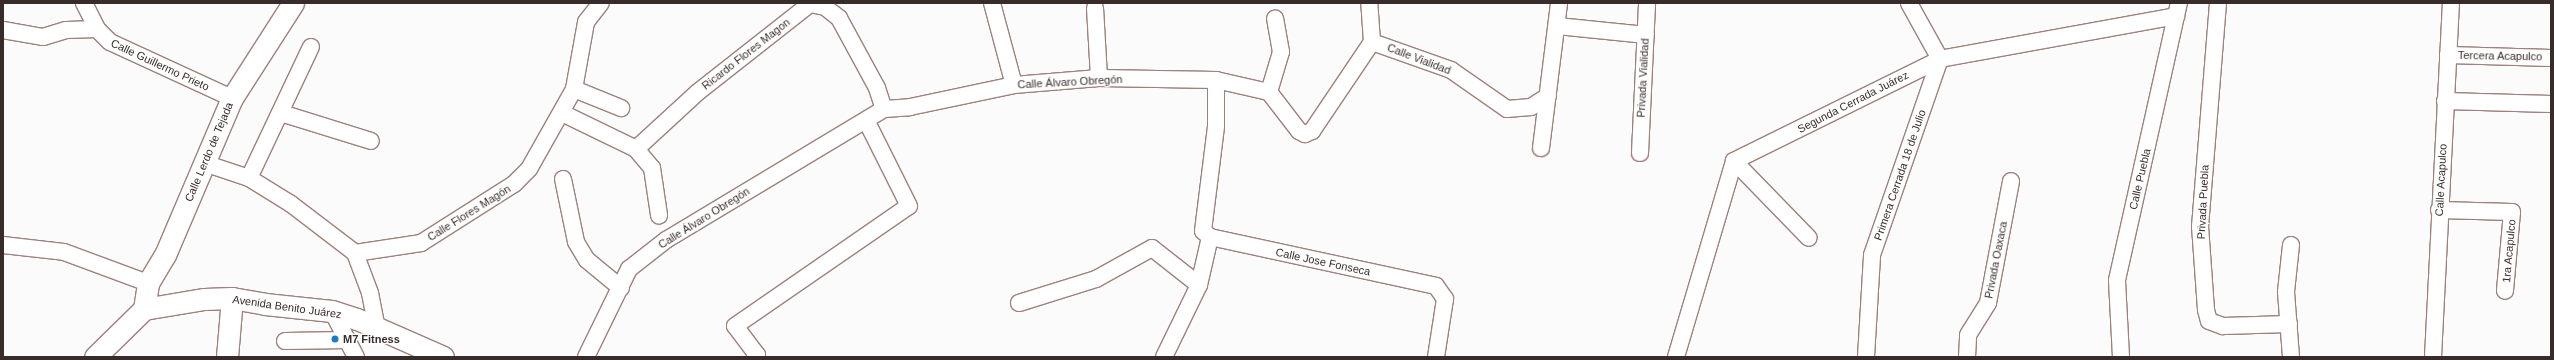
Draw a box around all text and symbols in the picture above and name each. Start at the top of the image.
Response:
street label: Ricardo Flores Magon [699,15,793,93]
street label: Calle Guillermo Prieto [109,36,211,94]
street label: Privada Vialidad [1634,38,1652,118]
street label: Calle Vialidad [1385,41,1453,77]
street label: Tercera Acapulco [2457,49,2543,63]
street label: Segunda Cerrada Juárez [1795,68,1911,136]
street label: Calle Álvaro Obregón [1017,73,1123,91]
street label: Calle Lerdo de Tejada [182,100,236,204]
street label: Primera Cerrada 18 de Julio [1871,108,1929,242]
street label: Calle Acapulco [2432,143,2450,217]
street label: Calle Puebla [2127,147,2153,211]
street label: Privada Puebla [2194,164,2212,240]
street label: Calle Flores Magón [425,182,513,244]
street label: Calle Álvaro Obregón [656,185,752,251]
street label: 1ra Acapulco [2500,218,2518,284]
street label: Privada Oaxaca [1982,220,2010,300]
street label: Calle Jose Fonseca [1274,246,1372,278]
street label: Avenida Benito Juárez [232,293,342,321]
place label: M7 Fitness [343,332,400,346]
marker: M7 Fitness [330,334,340,344]

